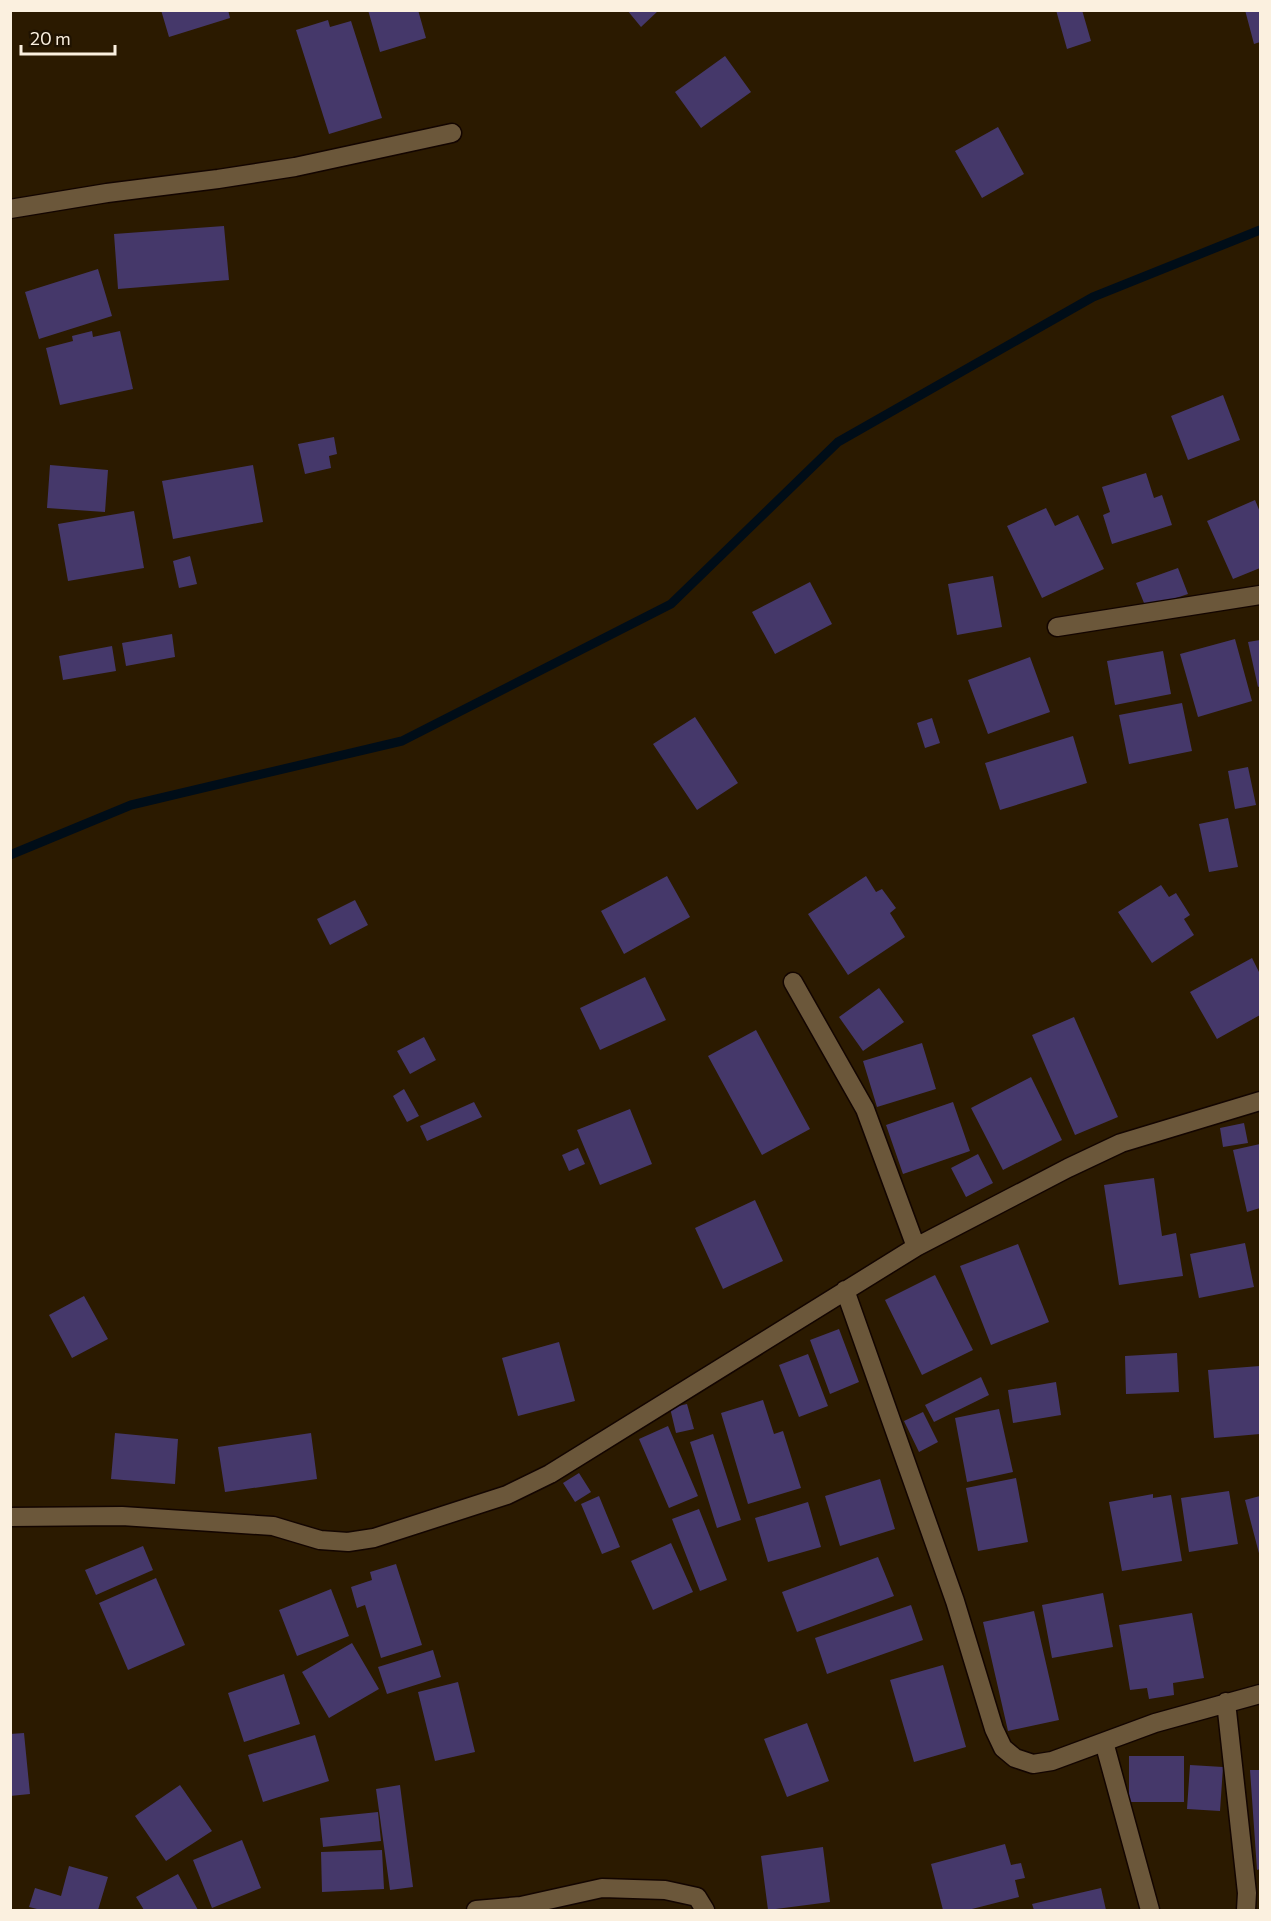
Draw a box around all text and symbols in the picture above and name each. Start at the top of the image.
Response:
scale bar [21,18,116,56]
text: 20 m [30,27,71,49]

